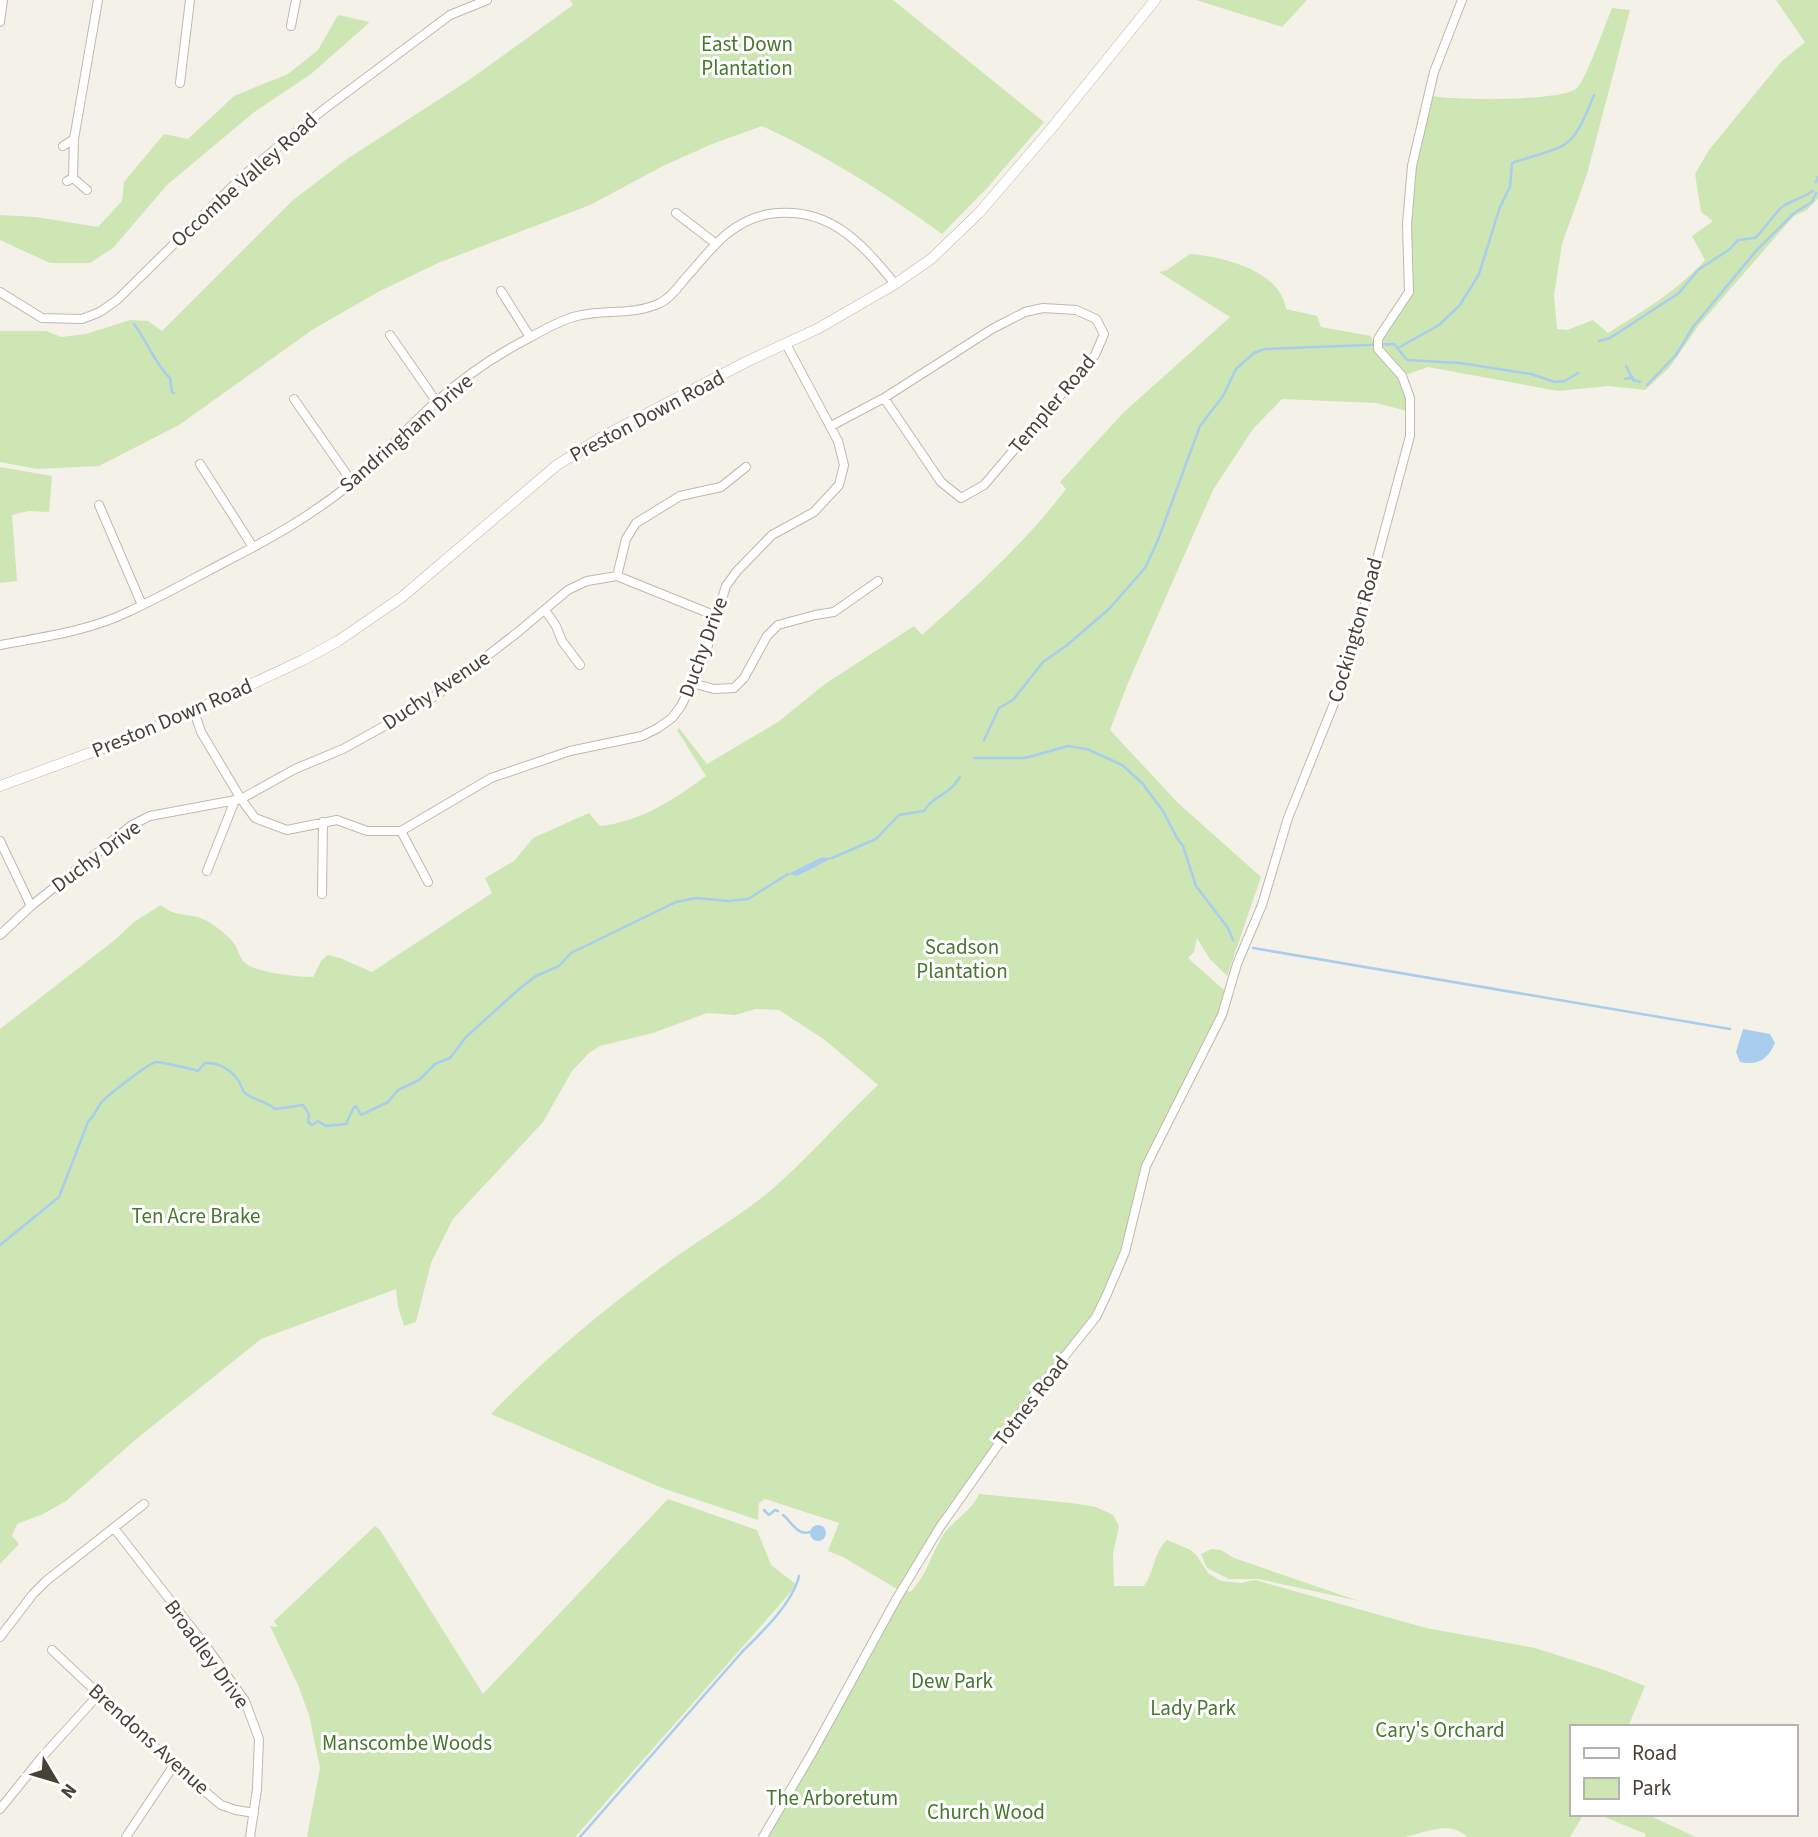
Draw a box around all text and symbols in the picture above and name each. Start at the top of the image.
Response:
park label: East Down Plantation [701,29,793,83]
street label: Occombe Valley Road [164,106,324,254]
street label: Templer Road [1001,348,1103,460]
street label: Preston Down Road [564,362,730,470]
street label: Sandringham Drive [333,366,479,500]
street label: Cockington Road [1320,554,1390,706]
street label: Duchy Drive [671,593,735,701]
street label: Duchy Avenue [376,643,496,737]
street label: Preston Down Road [87,671,257,765]
street label: Duchy Drive [45,812,147,900]
park label: Scadson Plantation [916,932,1008,986]
park label: Ten Acre Brake [132,1201,260,1231]
street label: Totnes Road [986,1349,1076,1453]
street label: Broadley Drive [157,1593,257,1715]
park label: Dew Park [911,1666,994,1696]
street label: Brendons Avenue [82,1676,216,1802]
park label: Lady Park [1150,1693,1236,1723]
park label: Cary's Orchard [1375,1715,1505,1745]
legend [1570,1725,1797,1816]
park label: Manscombe Woods [322,1728,492,1758]
text: Road [1632,1738,1677,1768]
north arrow [21,1746,91,1816]
text: Park [1632,1773,1672,1803]
text: N [54,1777,83,1804]
park label: The Arboretum [766,1783,898,1813]
park label: Church Wood [927,1797,1045,1827]

